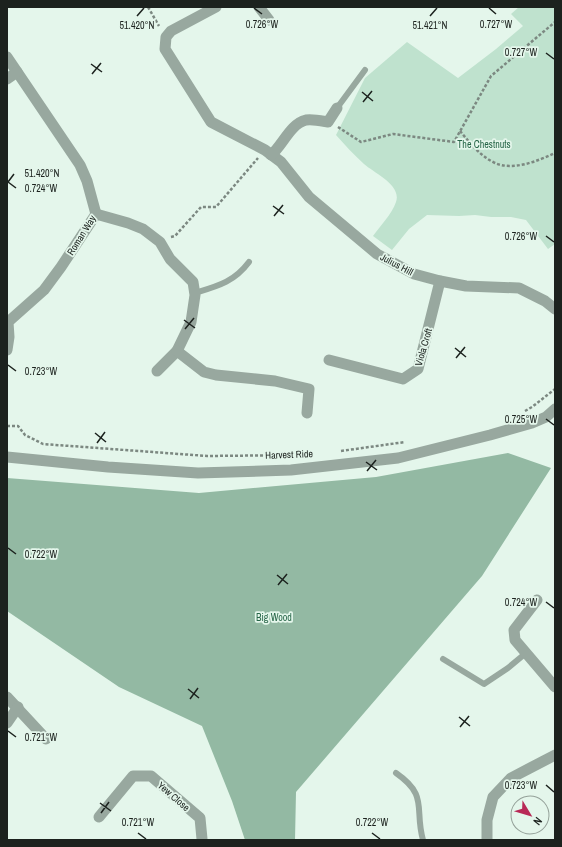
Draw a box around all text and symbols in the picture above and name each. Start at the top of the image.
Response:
text: 0.726°W [246,18,278,31]
text: 0.727°W [480,18,512,31]
text: 51.420°N [120,19,155,32]
text: 51.421°N [413,19,448,32]
text: 0.727°W [505,46,537,59]
park label: The Chestnuts [457,138,511,151]
text: 51.420°N [25,167,60,180]
text: 0.724°W [25,182,57,195]
street label: Roman Way [64,212,99,258]
text: 0.726°W [505,230,537,243]
street label: Julius Hill [378,250,416,279]
street label: Viola Croft [412,326,435,367]
text: 0.723°W [25,365,57,378]
text: 0.725°W [505,413,537,426]
street label: Harvest Ride [265,447,314,462]
text: 0.722°W [25,548,57,561]
text: 0.724°W [505,596,537,609]
park label: Big Wood [256,611,292,624]
text: 0.721°W [25,731,57,744]
street label: Yew Close [155,779,193,814]
text: 0.723°W [505,779,537,792]
north arrow [510,795,550,835]
text: N [530,814,545,828]
text: 0.721°W [122,816,154,829]
text: 0.722°W [356,816,388,829]

